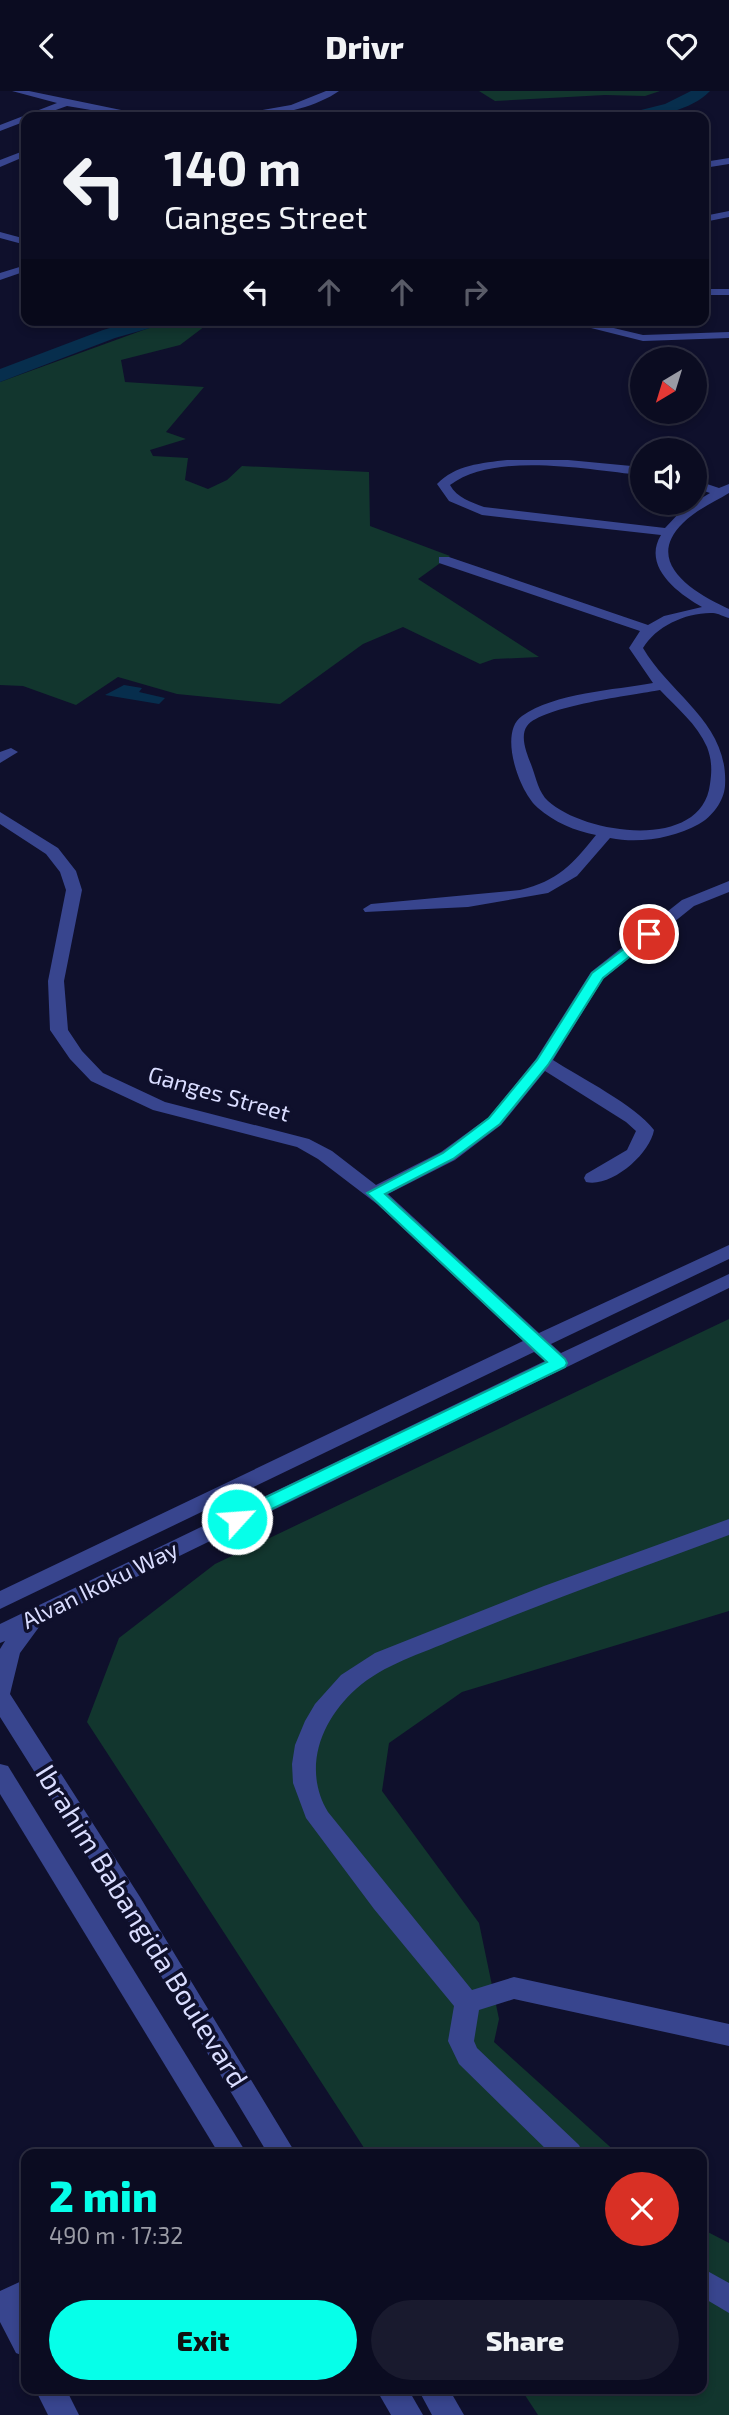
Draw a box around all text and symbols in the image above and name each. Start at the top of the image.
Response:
icon: back [28,27,66,65]
text: Drivr [325,27,404,65]
icon: heart [663,27,701,65]
text: 140 m [164,137,301,196]
icon: left [49,140,140,231]
text: Ganges Street [164,197,368,235]
icon: left [237,273,275,311]
icon: ahead [310,273,348,311]
icon: ahead [383,273,421,311]
icon: right [456,273,494,311]
north arrow [630,347,707,423]
map controls [630,347,707,515]
button: sound [630,438,707,515]
pin [619,904,679,964]
icon: arrive [630,915,668,953]
street label: Ganges Street [145,1059,294,1127]
position arrow [200,1482,274,1556]
street label: Alvan Ikoku Way [17,1534,182,1634]
street label: Ibrahim Babangida Boulevard [29,1758,256,2093]
text: 2 min [49,2170,158,2220]
button: close [605,2172,679,2246]
text: 490 m · 17:32 [49,2221,183,2249]
button: Exit [49,2300,357,2380]
button: Share [371,2300,679,2380]

